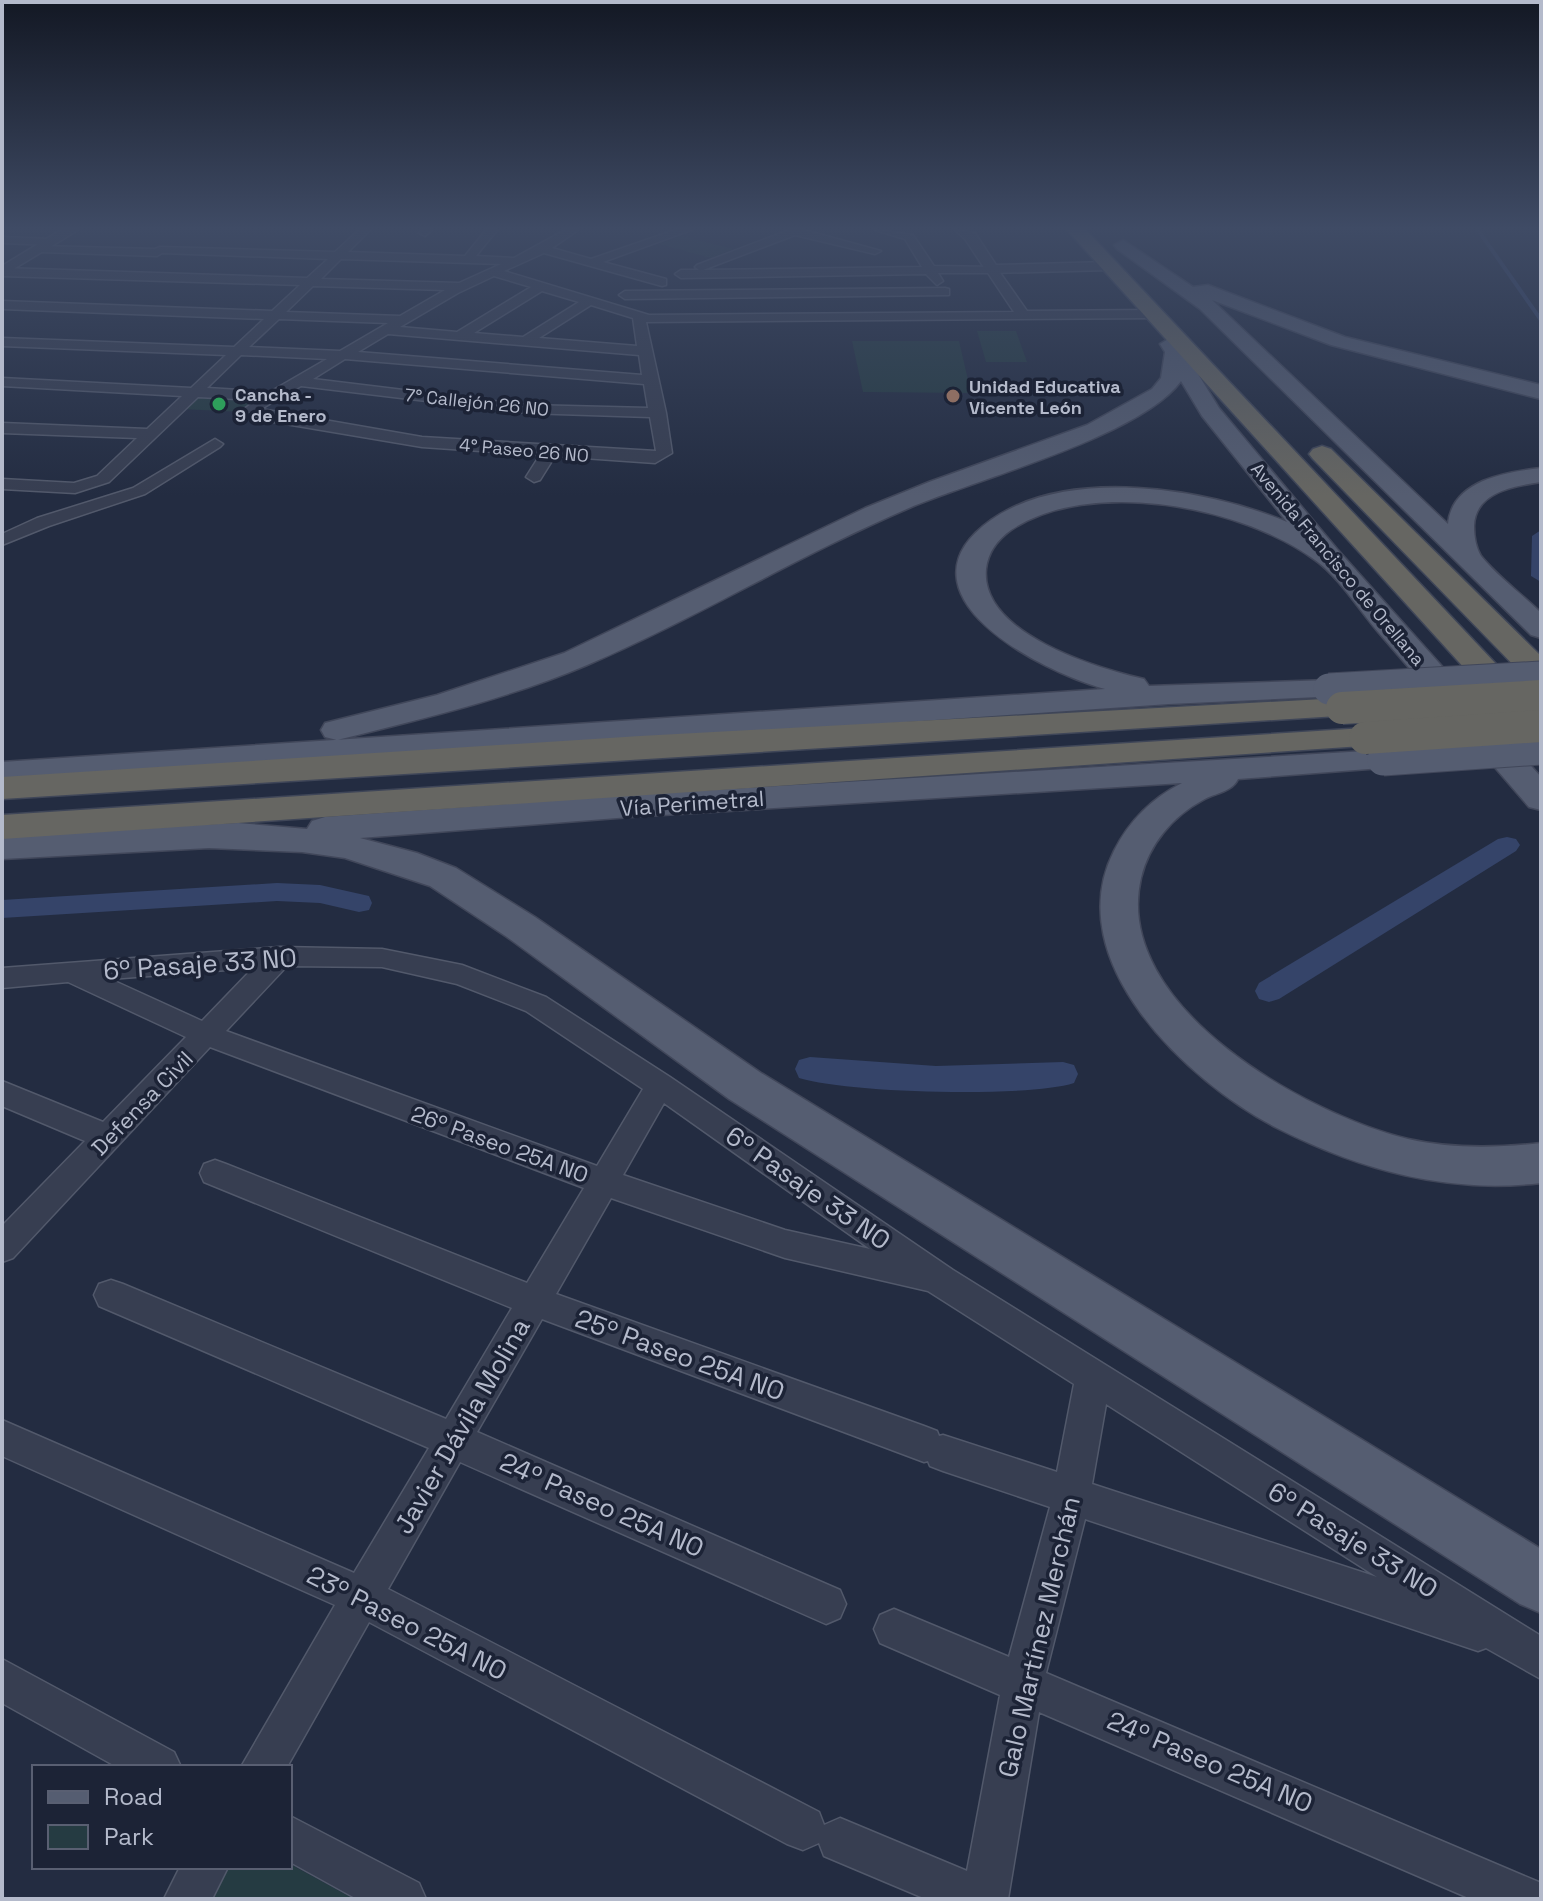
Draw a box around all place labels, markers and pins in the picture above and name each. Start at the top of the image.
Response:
place label: Unidad Educativa Vicente León [969,375,1121,419]
place label: Cancha - 9 de Enero [235,383,326,427]
marker: Unidad Educativa Vicente León [944,387,962,405]
marker: Cancha - 9 de Enero [210,395,228,413]

